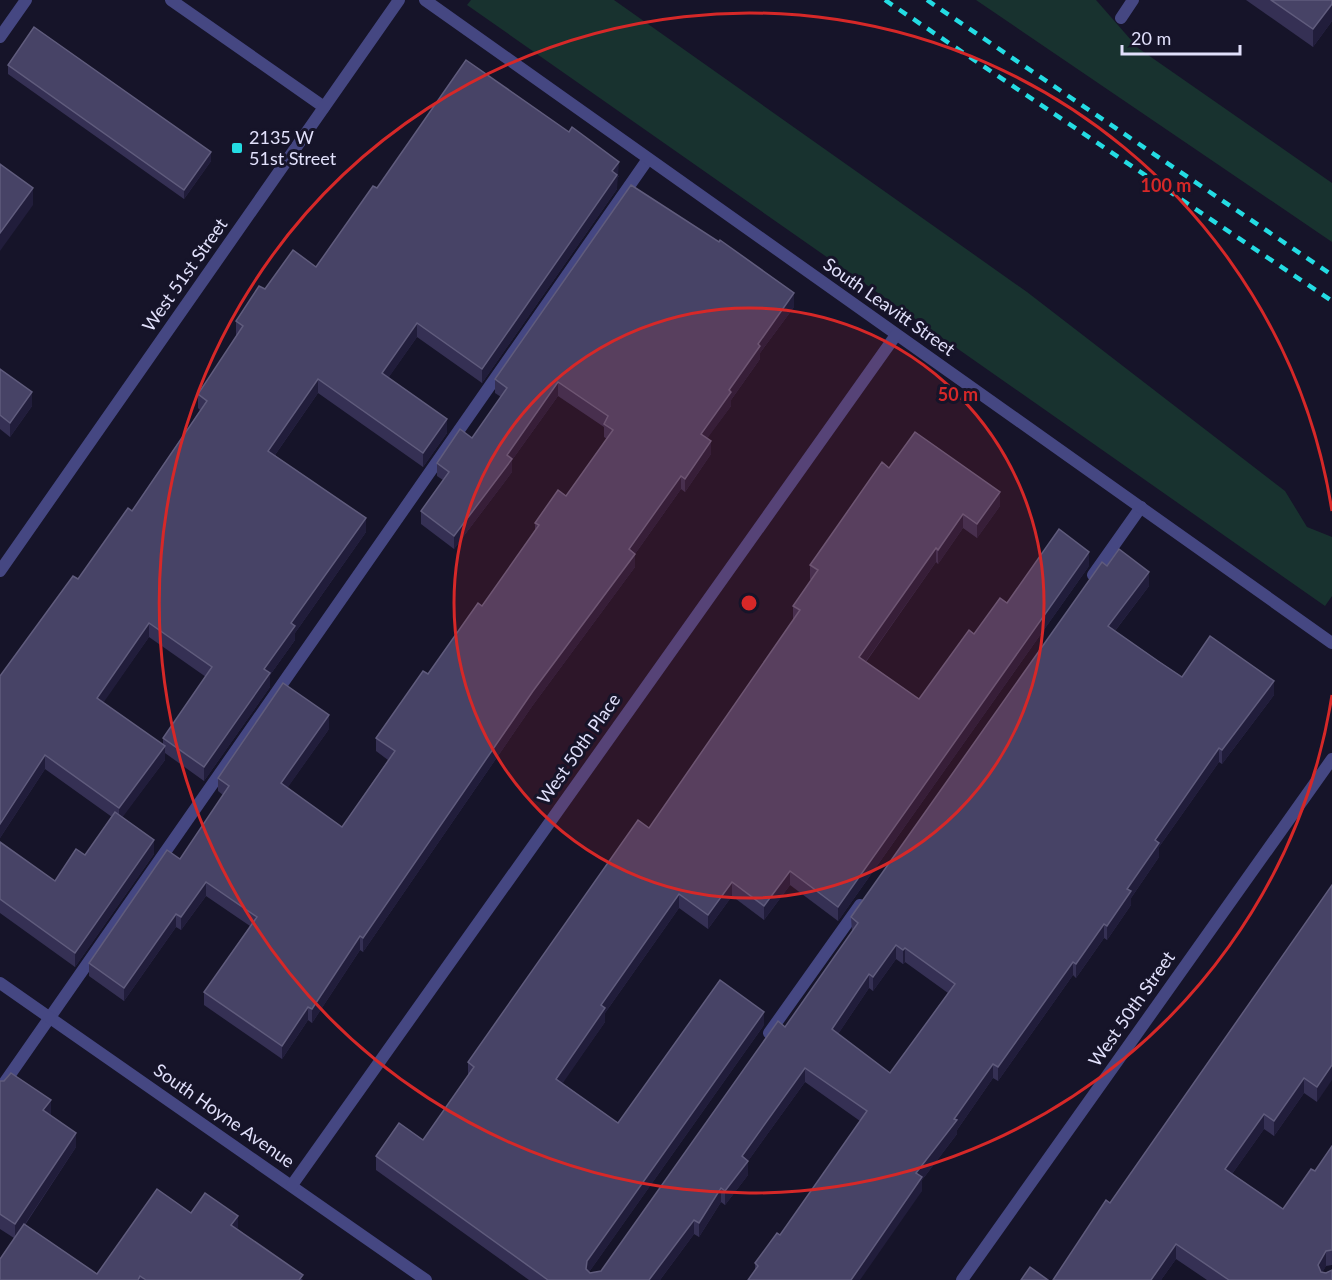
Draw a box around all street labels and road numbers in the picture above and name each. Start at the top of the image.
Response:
street label: West 51st Street [137,213,232,335]
street label: South Leavitt Street [819,252,960,360]
street label: West 50th Place [532,689,624,808]
street label: West 50th Street [1083,946,1179,1070]
street label: South Hoyne Avenue [150,1058,299,1172]

